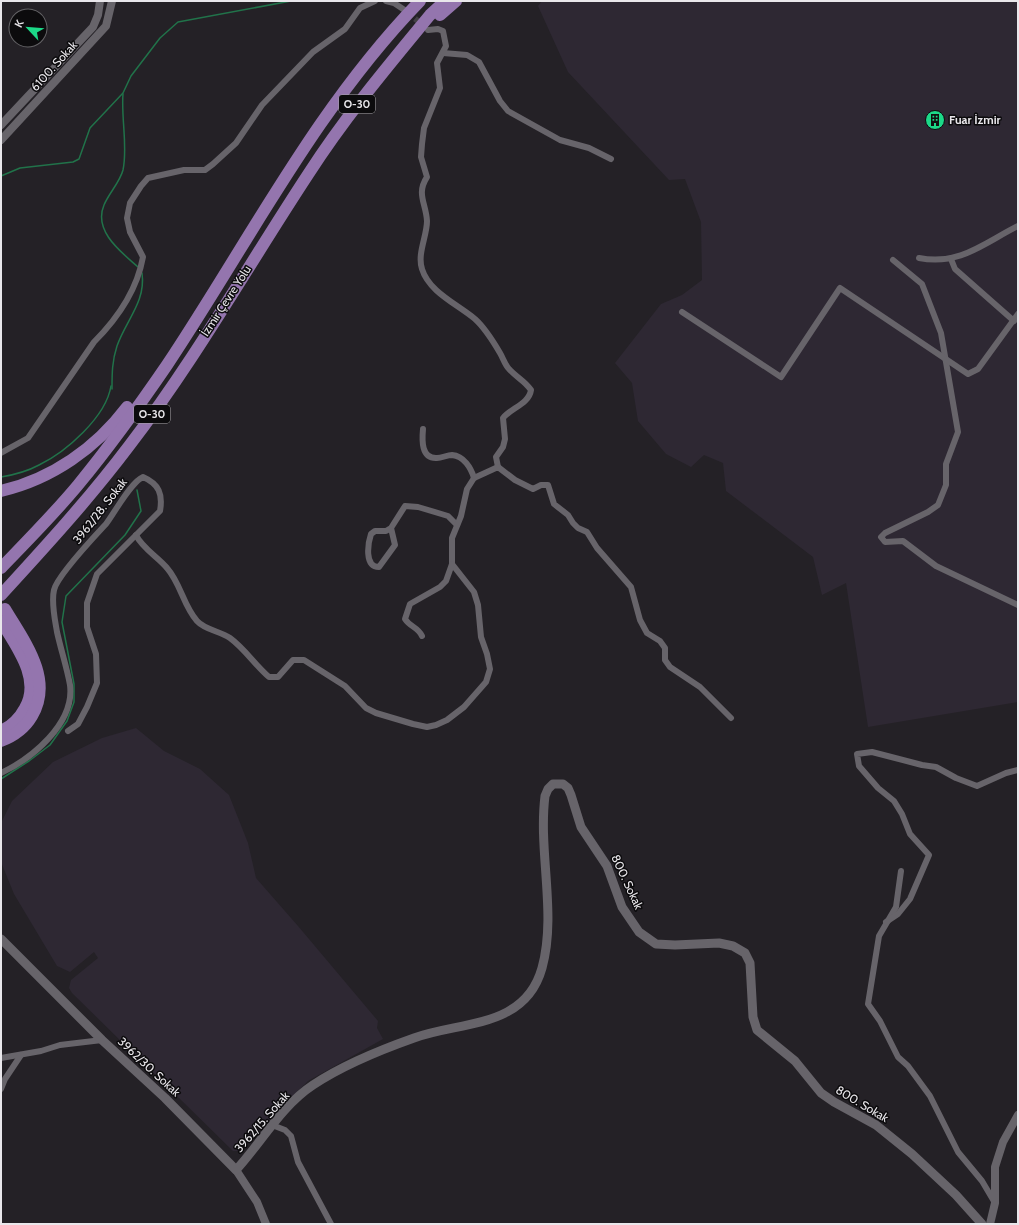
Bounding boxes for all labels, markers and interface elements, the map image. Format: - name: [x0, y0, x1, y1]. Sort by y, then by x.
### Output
- north arrow: [8, 8, 48, 48]
- text: K: [11, 17, 27, 30]
- street label: 6100. Sokak: [27, 37, 81, 94]
- road number: O-30: [339, 95, 375, 113]
- building icon: Fuar İzmir: [924, 109, 946, 131]
- place label: Fuar İzmir: [949, 112, 1001, 127]
- street label: İzmir Çevre Yolu: [197, 262, 254, 339]
- road number: O-30: [134, 405, 170, 423]
- street label: 3962/28. Sokak: [69, 474, 130, 546]
- street label: 800. Sokak: [608, 852, 647, 912]
- street label: 3962/30. Sokak: [115, 1034, 184, 1100]
- street label: 800. Sokak: [833, 1082, 892, 1126]
- street label: 3962/15. Sokak: [231, 1088, 293, 1155]

